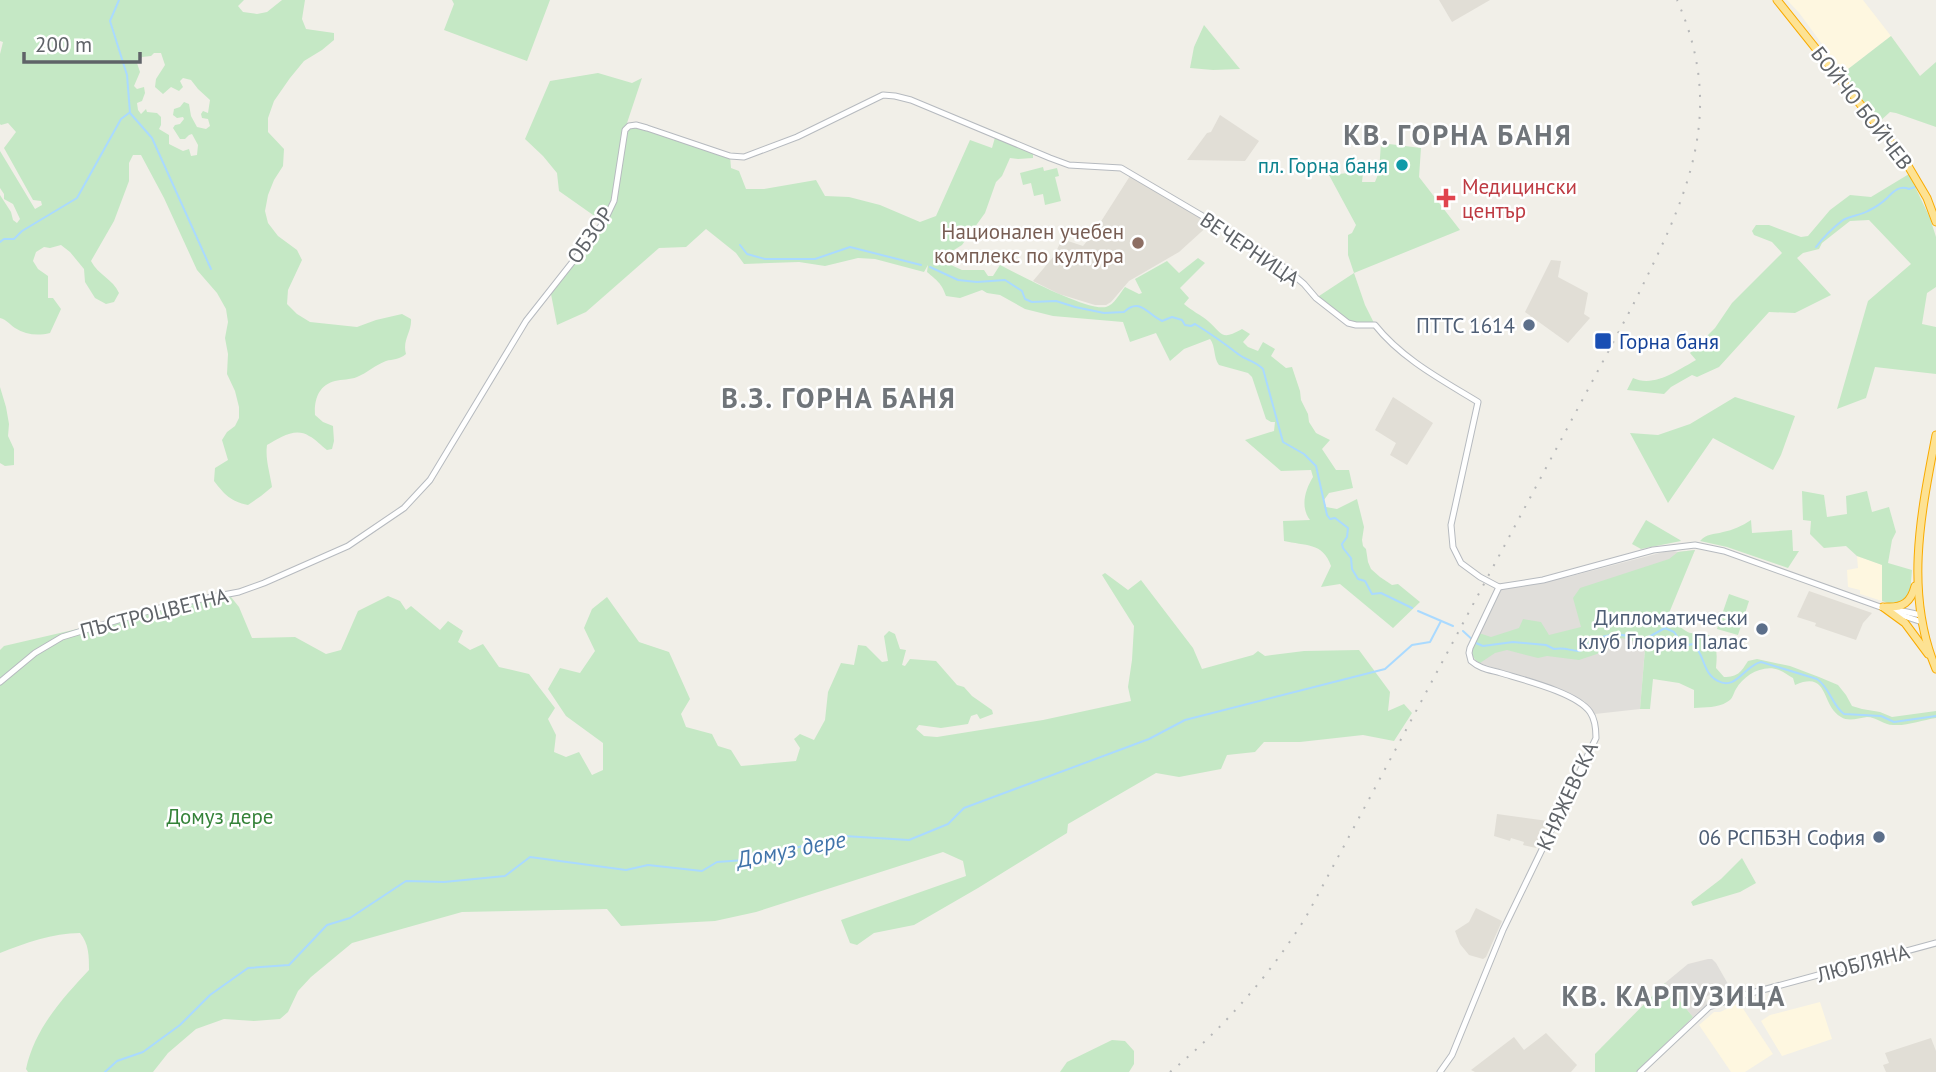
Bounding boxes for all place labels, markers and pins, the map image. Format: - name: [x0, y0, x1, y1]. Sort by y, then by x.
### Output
- place label: пл. Горна баня: [1258, 152, 1388, 179]
- marker: пл. Горна баня: [1394, 157, 1410, 173]
- place label: Медицински център: [1462, 173, 1577, 224]
- marker: Медицински център: [1436, 188, 1456, 208]
- place label: Национален учебен комплекс по култура: [934, 218, 1124, 269]
- marker: Национален учебен комплекс по култура: [1130, 235, 1146, 251]
- place label: ПТТС 1614: [1416, 312, 1515, 339]
- marker: ПТТС 1614: [1521, 317, 1537, 333]
- place label: Горна баня: [1619, 328, 1719, 355]
- marker: Горна баня: [1593, 331, 1613, 351]
- place label: Дипломатически клуб Глория Палас: [1578, 604, 1748, 655]
- marker: Дипломатически клуб Глория Палас: [1754, 621, 1770, 637]
- place label: 06 РСПБЗН София: [1698, 824, 1865, 851]
- marker: 06 РСПБЗН София: [1871, 829, 1887, 845]

